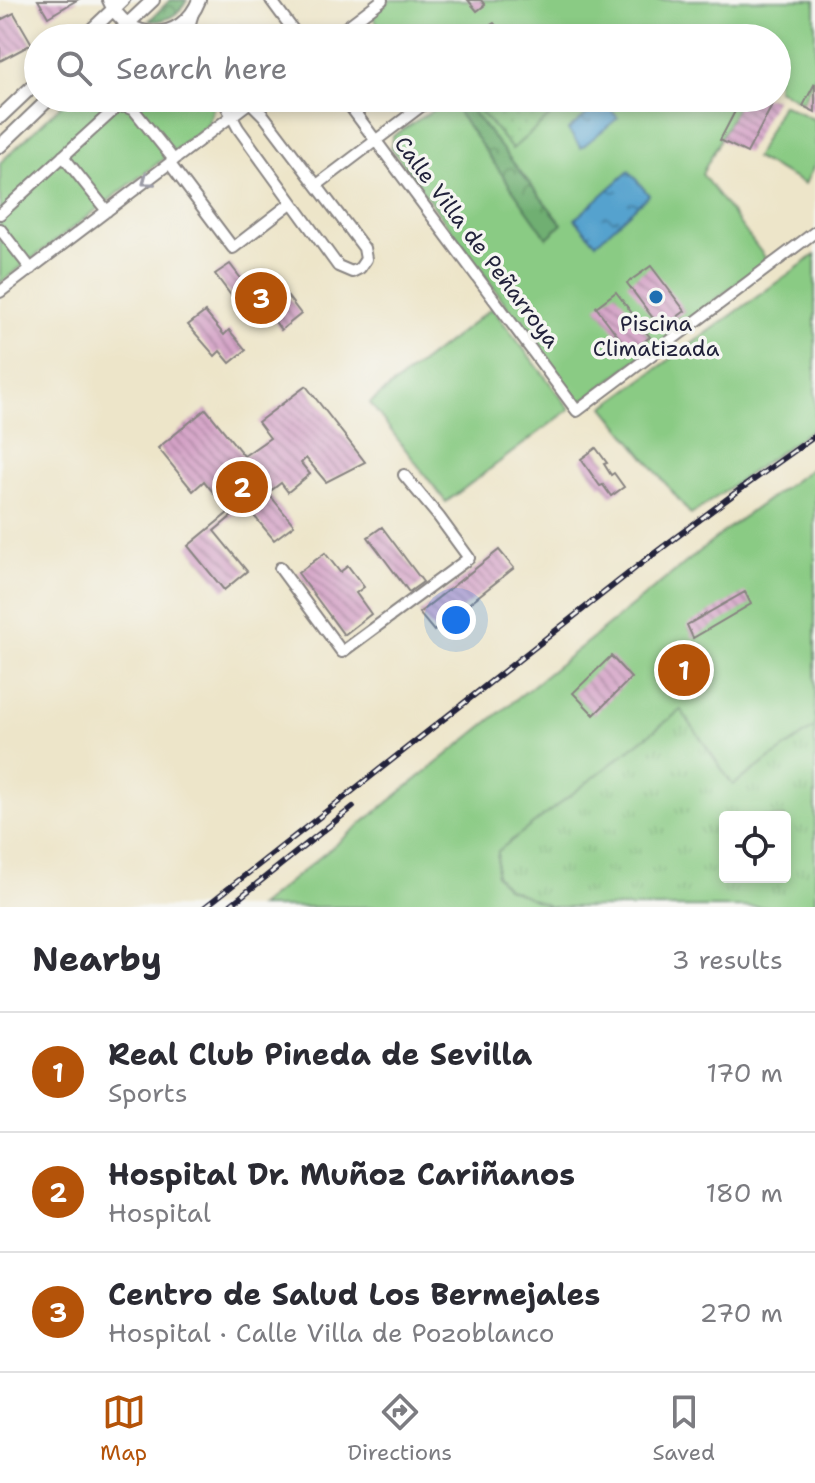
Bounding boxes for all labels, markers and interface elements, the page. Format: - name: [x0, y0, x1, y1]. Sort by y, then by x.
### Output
- search box: [24, 24, 791, 112]
- icon: search: [52, 46, 96, 90]
- text: Search here: [116, 48, 287, 89]
- street label: Calle Villa de Peñarroya: [388, 130, 566, 354]
- one-way arrow: [141, 172, 155, 186]
- pin: 3: [235, 268, 287, 328]
- marker: Piscina Climatizada: [647, 288, 665, 306]
- place label: Piscina Climatizada: [593, 309, 720, 363]
- pin: 2: [216, 457, 268, 517]
- your location: [436, 600, 476, 640]
- pin: 1: [658, 640, 710, 700]
- map controls: [719, 811, 791, 883]
- button: locate: [719, 811, 791, 883]
- text: Nearby: [32, 936, 162, 982]
- text: 3 results: [671, 942, 783, 977]
- text: Real Club Pineda de Sevilla: [108, 1034, 532, 1075]
- text: 1: [52, 1055, 64, 1090]
- text: 170 m: [706, 1055, 783, 1090]
- text: Sports: [108, 1075, 188, 1110]
- text: Hospital Dr. Muñoz Cariñanos: [108, 1154, 575, 1195]
- text: 2: [49, 1175, 67, 1210]
- text: 180 m: [705, 1175, 783, 1210]
- text: Hospital: [108, 1195, 211, 1230]
- text: Centro de Salud Los Bermejales: [108, 1274, 600, 1315]
- text: 3: [49, 1295, 67, 1330]
- text: 270 m: [700, 1295, 783, 1330]
- text: Hospital · Calle Villa de Pozoblanco: [108, 1315, 555, 1350]
- tab: Map: [100, 1390, 147, 1467]
- tab: Directions: [347, 1390, 452, 1467]
- tab: Saved: [652, 1390, 715, 1467]

